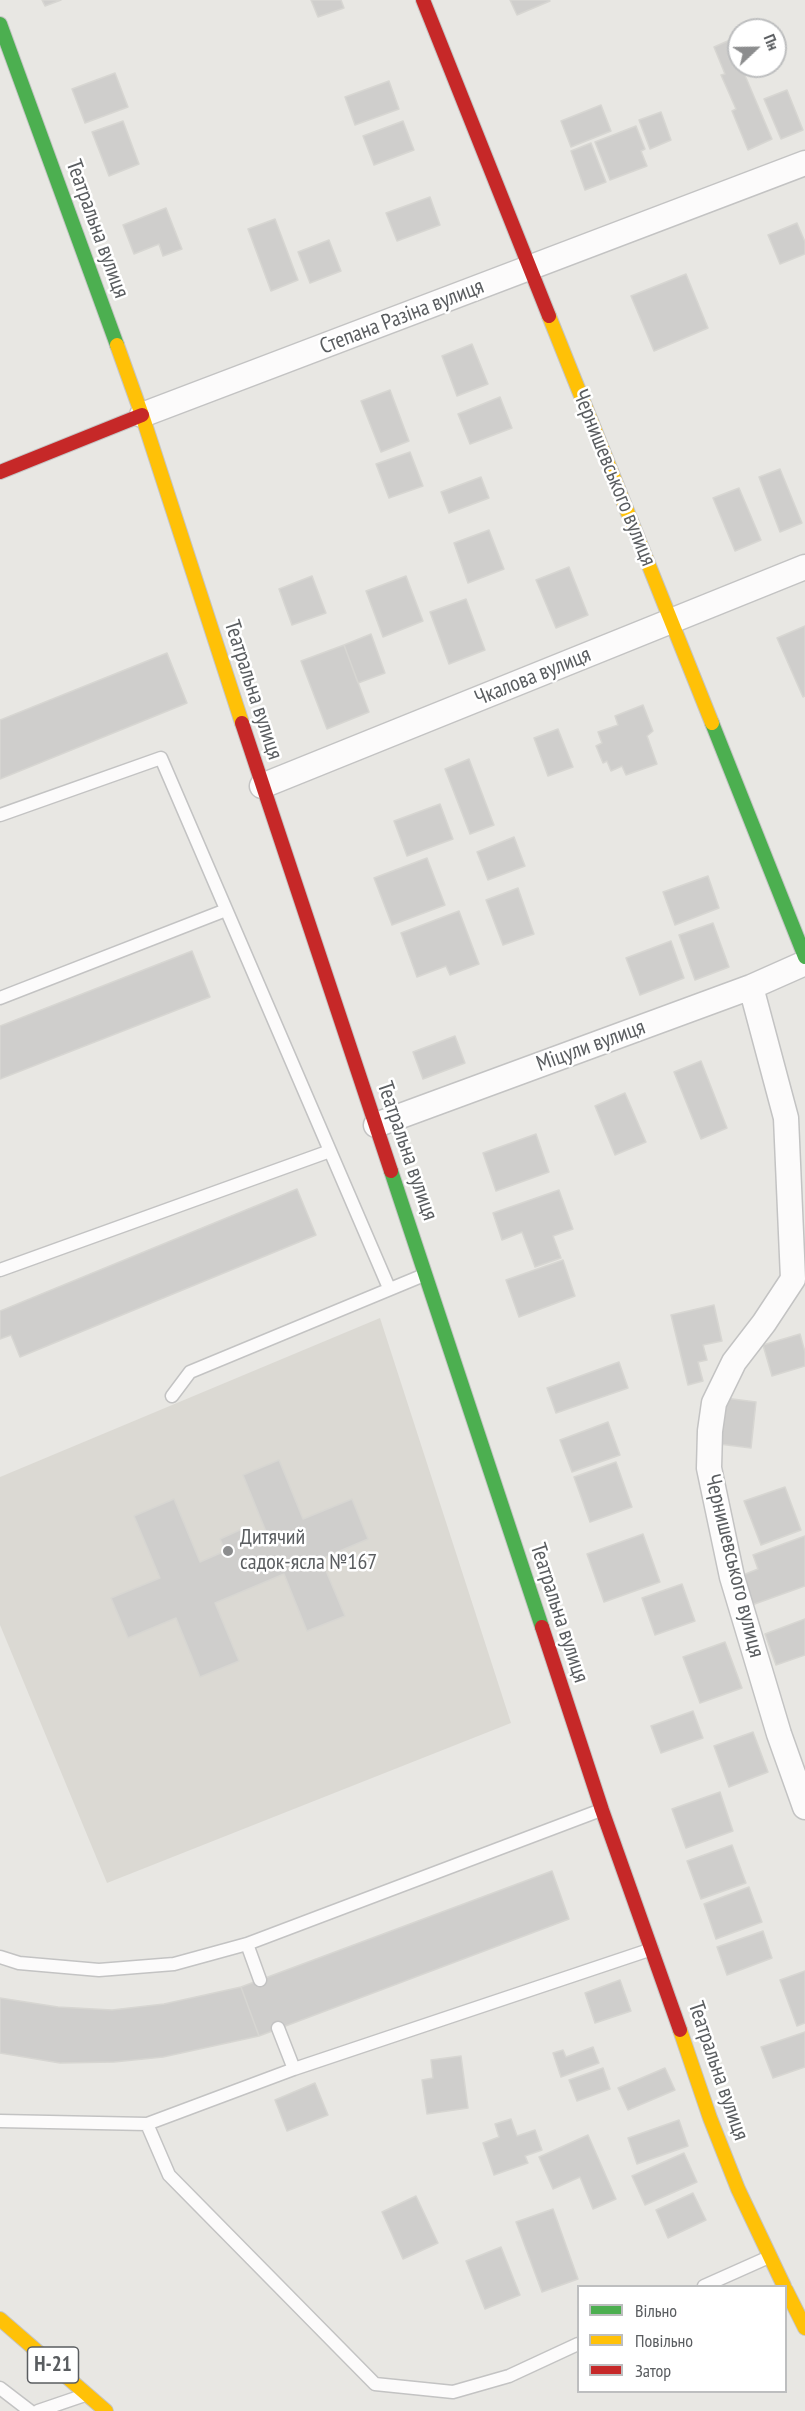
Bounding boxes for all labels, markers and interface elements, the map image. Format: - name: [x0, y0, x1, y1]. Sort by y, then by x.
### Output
- north arrow: [727, 18, 787, 78]
- text: Пн: [760, 31, 784, 53]
- street label: Театральна вулиця: [60, 156, 134, 302]
- street label: Степана Разіна вулиця: [316, 274, 488, 360]
- street label: Чернишевського вулиця: [567, 386, 661, 570]
- street label: Театральна вулиця: [218, 617, 288, 763]
- street label: Чкалова вулиця: [471, 642, 595, 712]
- street label: Міцули вулиця: [533, 1014, 649, 1078]
- street label: Театральна вулиця: [371, 1078, 443, 1224]
- street label: Чернишевського вулиця: [698, 1472, 770, 1660]
- place label: Дитячий садок-ясла №167: [240, 1525, 377, 1576]
- street label: Театральна вулиця: [524, 1540, 594, 1686]
- marker: Дитячий садок-ясла №167: [221, 1544, 235, 1558]
- street label: Театральна вулиця: [682, 1998, 754, 2144]
- legend: [577, 2285, 787, 2393]
- text: Вільно: [635, 2299, 677, 2322]
- text: Повільно: [635, 2329, 693, 2352]
- road number: Н-21: [28, 2347, 78, 2383]
- text: Затор: [635, 2359, 671, 2382]

